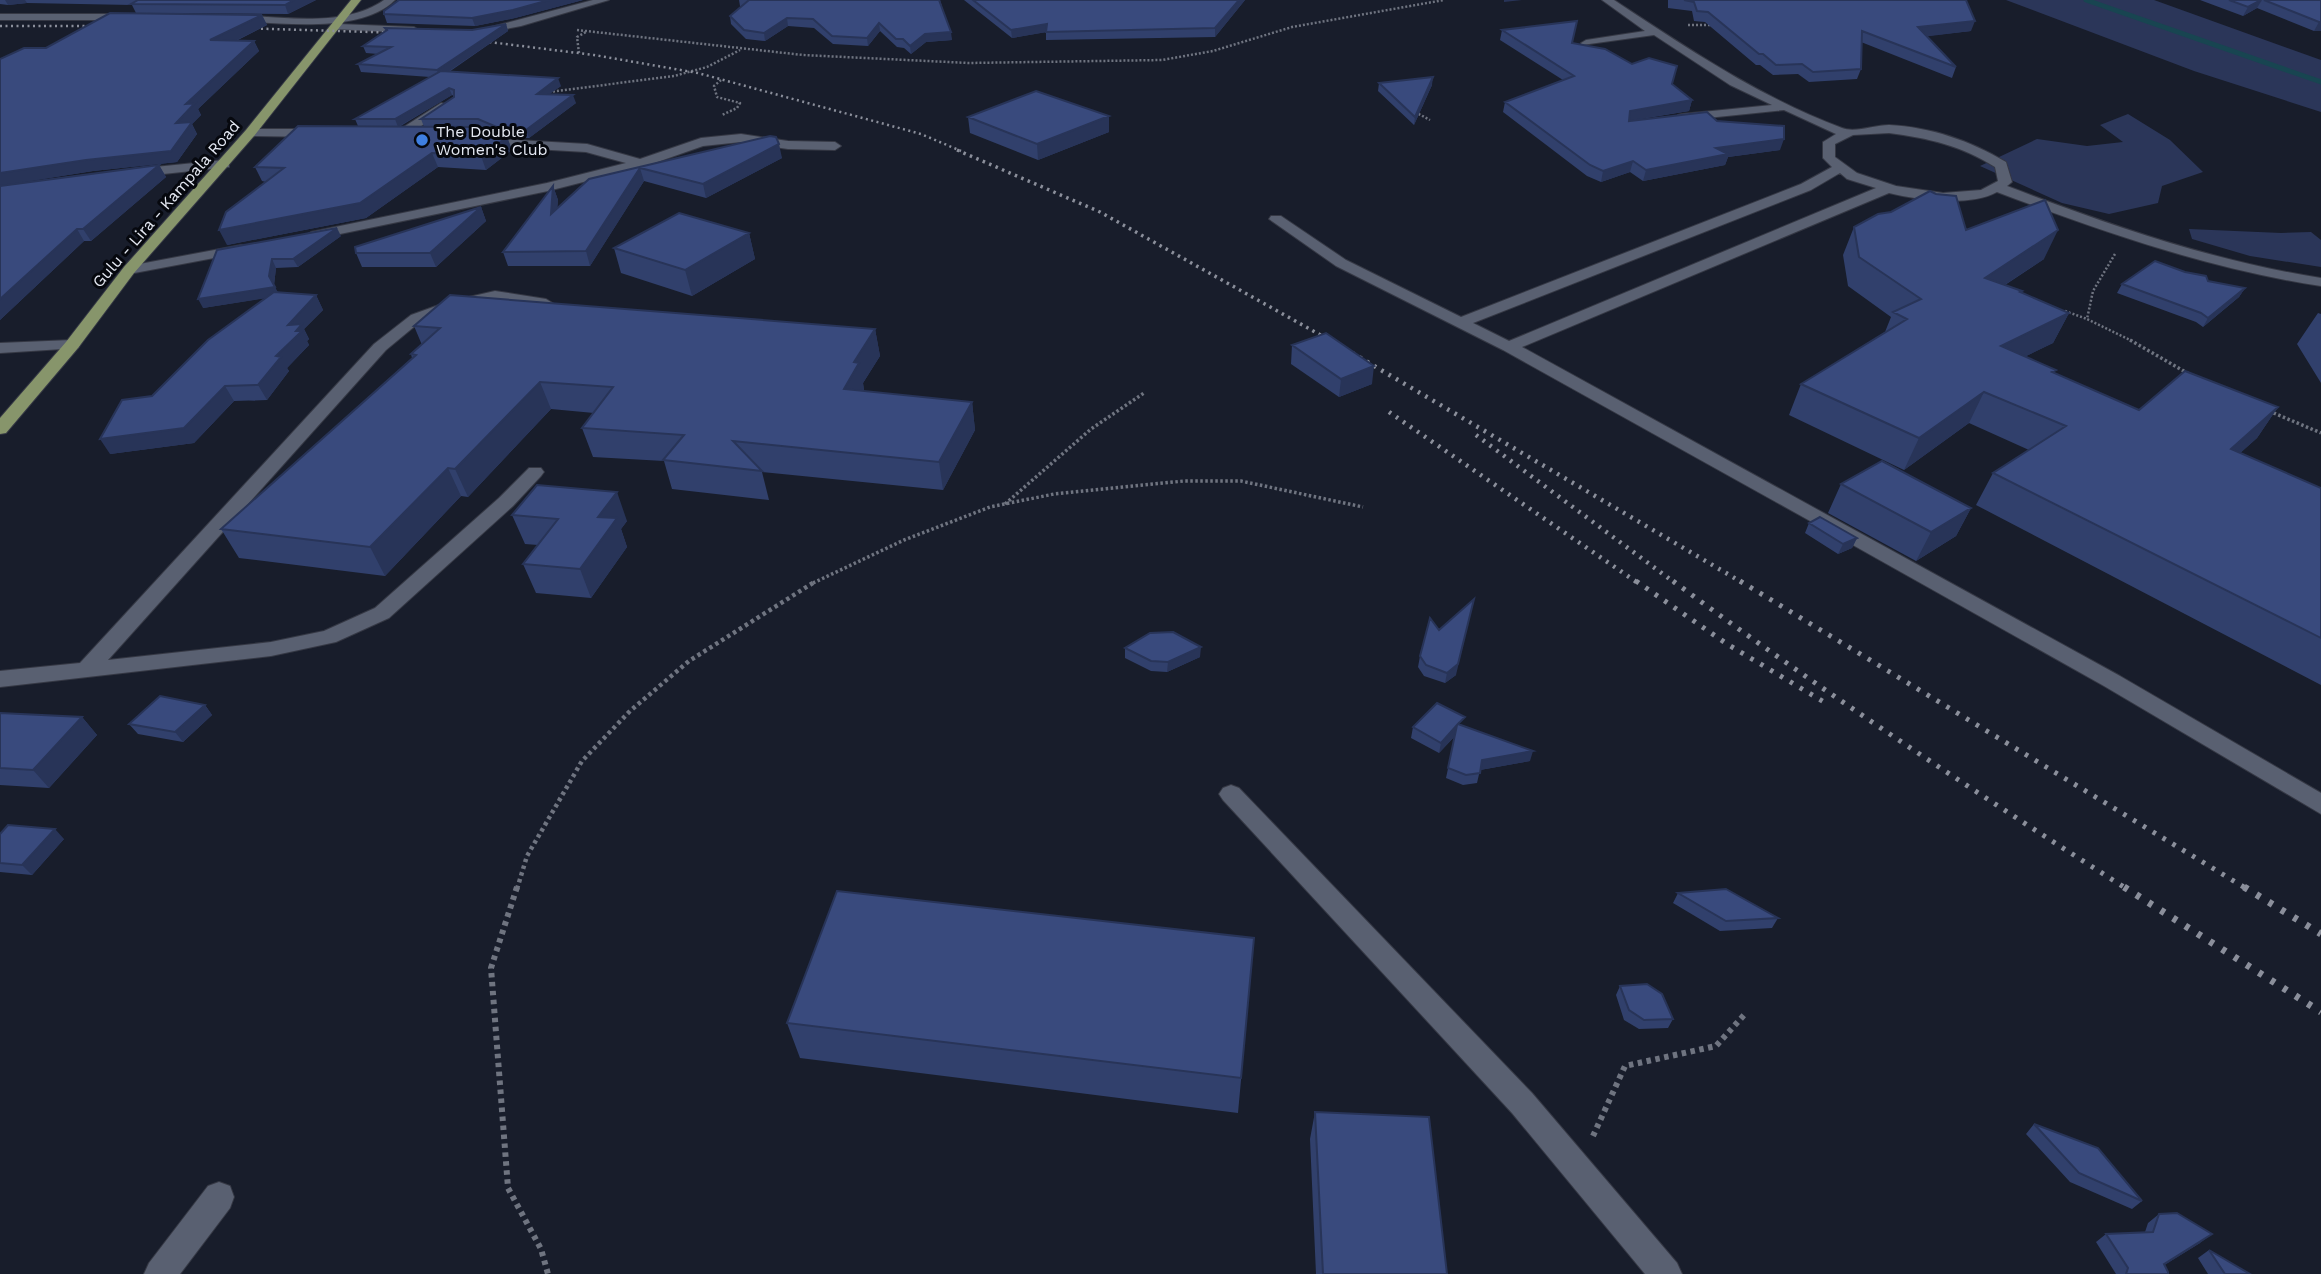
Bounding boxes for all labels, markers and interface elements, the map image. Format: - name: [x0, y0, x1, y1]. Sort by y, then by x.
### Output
- street label: Gulu - Lira - Kampala Road: [88, 117, 244, 291]
- place label: The Double Women's Club: [436, 122, 548, 159]
- marker: The Double Women's Club: [414, 132, 430, 148]

